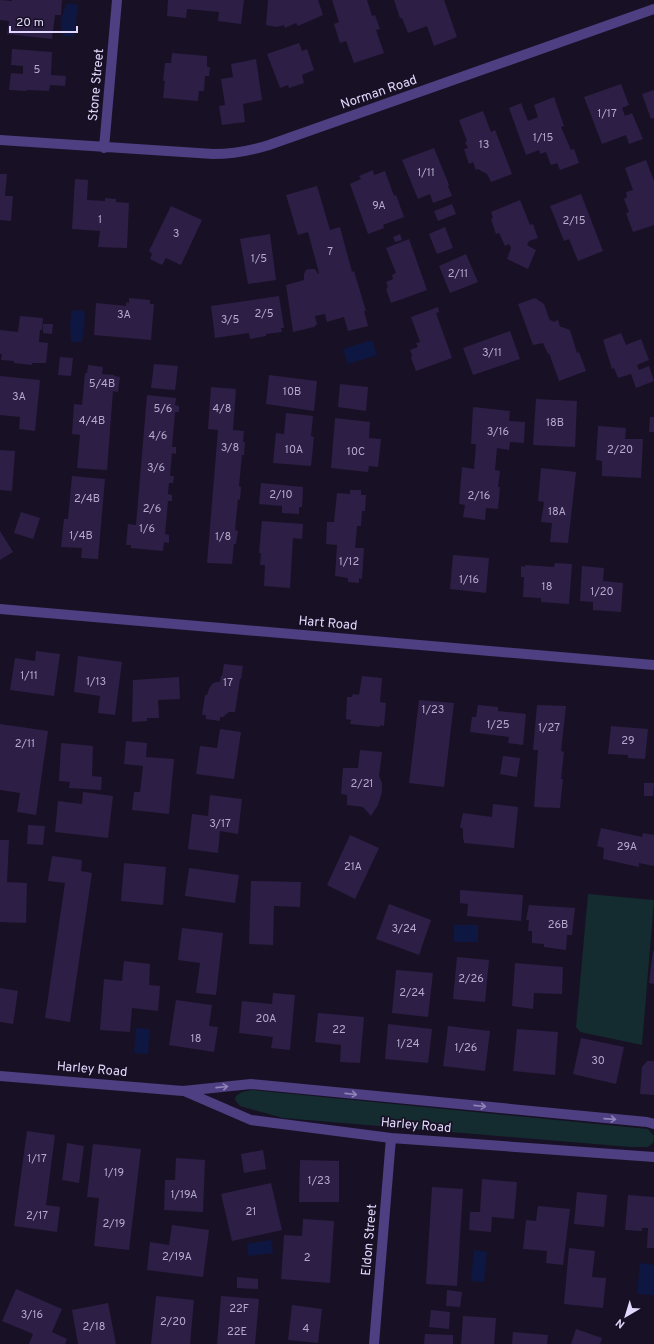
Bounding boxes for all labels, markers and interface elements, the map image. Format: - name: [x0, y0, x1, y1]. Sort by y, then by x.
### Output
- scale bar: [10, 8, 77, 34]
- text: 20 m: [16, 15, 44, 31]
- street label: Stone Street: [86, 48, 108, 122]
- house number: 5: [34, 63, 41, 77]
- street label: Norman Road: [339, 72, 419, 114]
- house number: 1/17: [597, 107, 617, 121]
- house number: 1/15: [533, 131, 553, 145]
- house number: 13: [479, 138, 489, 152]
- house number: 1/11: [417, 166, 435, 180]
- house number: 9A: [372, 199, 386, 213]
- house number: 1: [98, 213, 102, 227]
- house number: 2/15: [562, 214, 586, 228]
- house number: 3: [173, 227, 179, 241]
- house number: 7: [327, 245, 333, 259]
- house number: 1/5: [251, 252, 267, 266]
- house number: 2/11: [448, 267, 468, 281]
- house number: 2/5: [255, 307, 274, 321]
- house number: 3A: [117, 308, 131, 322]
- house number: 3/5: [221, 313, 239, 327]
- house number: 3/11: [482, 346, 502, 360]
- house number: 5/4B: [89, 377, 115, 391]
- house number: 10B: [283, 385, 301, 399]
- house number: 3A: [12, 390, 26, 404]
- house number: 5/6: [154, 402, 172, 416]
- house number: 4/8: [213, 402, 231, 416]
- house number: 4/4B: [79, 414, 105, 428]
- house number: 18B: [546, 416, 564, 430]
- house number: 3/16: [487, 425, 509, 439]
- house number: 4/6: [149, 429, 167, 443]
- house number: 3/8: [221, 441, 239, 455]
- house number: 10A: [285, 443, 303, 457]
- house number: 2/20: [607, 443, 633, 457]
- house number: 10C: [347, 445, 365, 459]
- house number: 3/6: [147, 461, 165, 475]
- house number: 2/10: [269, 488, 293, 502]
- house number: 2/16: [468, 489, 490, 503]
- house number: 2/4B: [74, 492, 100, 506]
- house number: 2/6: [143, 502, 161, 516]
- house number: 18A: [548, 505, 566, 519]
- house number: 1/6: [139, 522, 155, 536]
- house number: 1/4B: [69, 529, 93, 543]
- house number: 1/8: [215, 530, 231, 544]
- house number: 1/12: [339, 555, 359, 569]
- house number: 1/16: [459, 573, 479, 587]
- house number: 18: [542, 580, 552, 594]
- house number: 1/20: [590, 585, 614, 599]
- street label: Hart Road: [298, 613, 358, 635]
- house number: 1/11: [20, 669, 38, 683]
- house number: 1/13: [86, 675, 106, 689]
- house number: 17: [223, 676, 233, 690]
- house number: 1/23: [422, 703, 444, 717]
- house number: 1/25: [486, 718, 510, 732]
- house number: 1/27: [538, 721, 560, 735]
- house number: 29: [621, 734, 635, 748]
- house number: 2/11: [15, 737, 35, 751]
- house number: 2/21: [351, 777, 373, 791]
- house number: 3/17: [209, 817, 231, 831]
- house number: 29A: [617, 840, 637, 854]
- house number: 21A: [344, 860, 362, 874]
- house number: 26B: [548, 918, 568, 932]
- house number: 3/24: [391, 922, 417, 936]
- house number: 2/26: [458, 972, 484, 986]
- house number: 2/24: [399, 986, 425, 1000]
- house number: 20A: [256, 1012, 276, 1026]
- house number: 22: [332, 1023, 346, 1037]
- house number: 18: [191, 1032, 201, 1046]
- house number: 1/24: [397, 1037, 420, 1051]
- house number: 1/26: [455, 1041, 477, 1055]
- house number: 30: [591, 1054, 605, 1068]
- street label: Harley Road: [56, 1059, 128, 1081]
- one-way arrow: [215, 1083, 228, 1091]
- one-way arrow: [344, 1090, 357, 1098]
- one-way arrow: [473, 1102, 486, 1110]
- street label: Harley Road: [380, 1115, 452, 1137]
- one-way arrow: [603, 1115, 616, 1122]
- house number: 1/17: [27, 1152, 47, 1166]
- house number: 1/19: [104, 1166, 124, 1180]
- house number: 1/23: [308, 1174, 330, 1188]
- house number: 1/19A: [170, 1188, 198, 1202]
- street label: Eldon Street: [359, 1203, 381, 1276]
- house number: 21: [246, 1205, 256, 1219]
- house number: 2/17: [26, 1209, 48, 1223]
- house number: 2/19: [103, 1217, 125, 1231]
- house number: 2/19A: [162, 1250, 192, 1264]
- house number: 2: [304, 1251, 310, 1265]
- north arrow: [606, 1296, 646, 1336]
- house number: 22F: [229, 1302, 249, 1316]
- house number: 3/16: [21, 1308, 43, 1322]
- house number: 2/20: [160, 1315, 186, 1329]
- text: N: [613, 1315, 628, 1331]
- house number: 2/18: [83, 1320, 105, 1334]
- house number: 4: [303, 1322, 310, 1336]
- house number: 22E: [227, 1325, 247, 1339]

